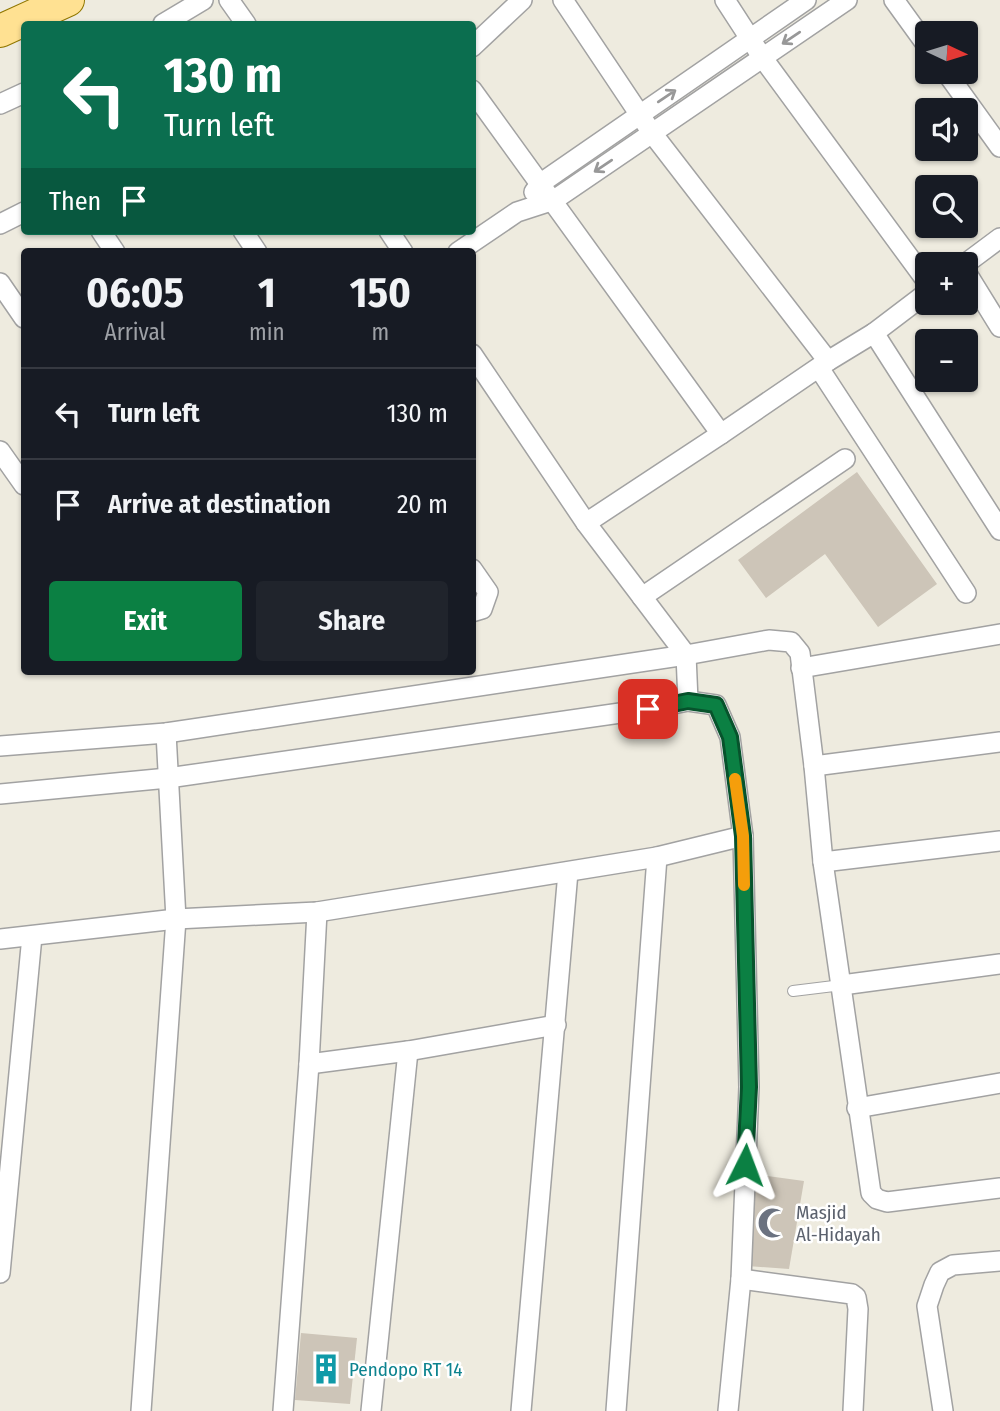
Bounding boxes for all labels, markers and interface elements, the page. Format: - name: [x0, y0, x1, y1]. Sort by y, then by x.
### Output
- north arrow: [915, 21, 978, 84]
- map controls: [915, 21, 978, 392]
- one-way arrow: [781, 31, 801, 45]
- text: 130 m: [164, 46, 282, 105]
- icon: left: [49, 49, 140, 140]
- one-way arrow: [657, 88, 677, 102]
- button: sound: [915, 98, 978, 161]
- text: Turn left: [164, 106, 274, 144]
- one-way arrow: [594, 159, 613, 173]
- button: search: [915, 175, 978, 238]
- icon: arrive: [115, 182, 153, 220]
- text: Then: [49, 186, 101, 217]
- button: +: [915, 252, 978, 315]
- text: 06:05: [86, 268, 184, 318]
- text: 1: [258, 268, 276, 318]
- text: 150: [350, 268, 411, 318]
- text: Arrival: [105, 318, 166, 346]
- text: min: [249, 318, 285, 346]
- text: m: [371, 318, 389, 346]
- button: −: [915, 329, 978, 392]
- icon: left: [49, 395, 87, 433]
- text: Turn left: [108, 398, 200, 429]
- text: 130 m: [386, 398, 448, 429]
- icon: arrive: [49, 486, 87, 524]
- text: Arrive at destination: [108, 489, 331, 520]
- text: 20 m: [397, 489, 448, 520]
- button: Exit: [49, 581, 242, 661]
- button: Share: [256, 581, 448, 661]
- pin: [618, 679, 678, 739]
- icon: arrive: [629, 690, 667, 728]
- position arrow: [708, 1128, 782, 1202]
- place label: Masjid Al-Hidayah: [796, 1201, 881, 1246]
- mosque icon: Masjid Al-Hidayah: [756, 1206, 790, 1240]
- building icon: Pendopo RT 14: [309, 1352, 343, 1386]
- place label: Pendopo RT 14: [349, 1358, 462, 1381]

